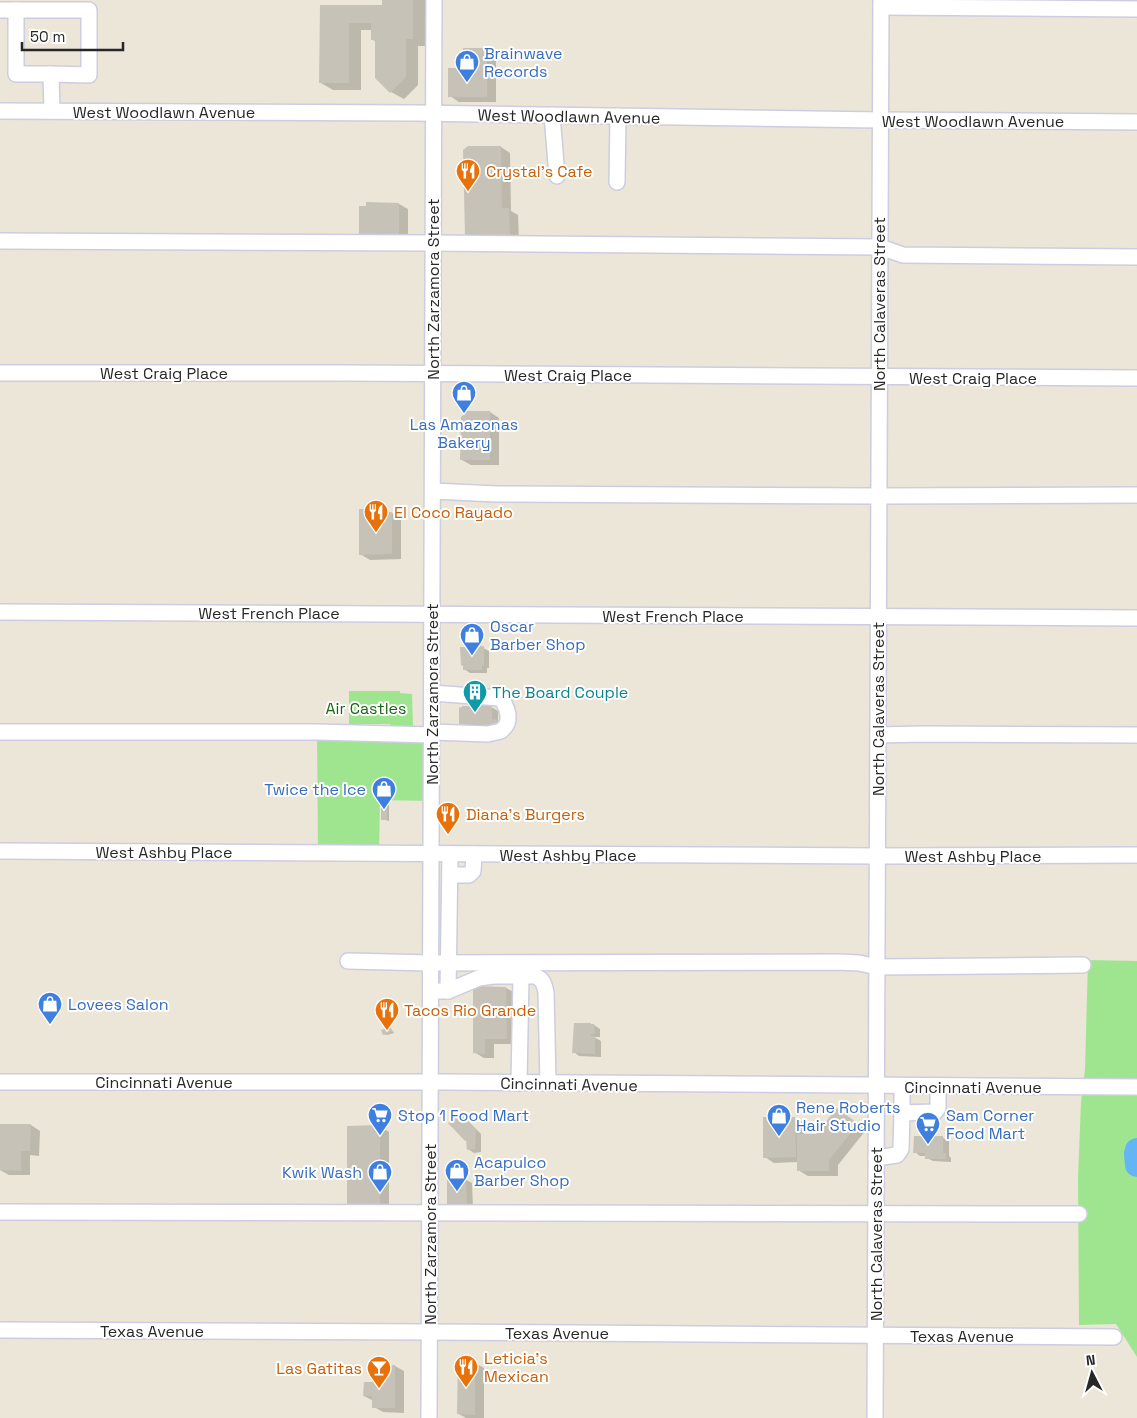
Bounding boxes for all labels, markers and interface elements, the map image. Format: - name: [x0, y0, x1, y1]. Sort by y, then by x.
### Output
- scale bar: [22, 20, 124, 52]
- text: 50 m: [30, 27, 65, 46]
- place label: Brainwave Records: [484, 43, 562, 82]
- shop icon: Brainwave Records: [454, 49, 480, 83]
- street label: West Woodlawn Avenue: [73, 102, 255, 123]
- street label: West Woodlawn Avenue: [477, 104, 661, 129]
- street label: West Woodlawn Avenue: [882, 111, 1064, 132]
- restaurant icon: Crystal's Cafe: [455, 158, 481, 192]
- place label: Crystal's Cafe: [486, 161, 592, 182]
- street label: North Zarzamora Street: [423, 198, 444, 380]
- street label: North Calaveras Street: [869, 217, 890, 391]
- street label: West Craig Place: [100, 363, 228, 384]
- street label: West Craig Place: [504, 365, 632, 386]
- street label: West Craig Place: [909, 368, 1037, 389]
- shop icon: Las Amazonas Bakery: [451, 380, 477, 414]
- place label: Las Amazonas Bakery: [410, 414, 518, 453]
- restaurant icon: El Coco Rayado: [363, 499, 389, 533]
- place label: El Coco Rayado: [394, 502, 513, 523]
- street label: West French Place: [198, 603, 340, 624]
- street label: North Zarzamora Street: [422, 603, 443, 785]
- street label: West French Place: [602, 606, 744, 627]
- place label: Oscar Barber Shop: [490, 616, 586, 655]
- shop icon: Oscar Barber Shop: [459, 622, 485, 656]
- street label: North Calaveras Street: [868, 622, 889, 796]
- building icon: The Board Couple: [462, 679, 488, 713]
- place label: The Board Couple: [492, 682, 628, 703]
- park label: Air Castles: [326, 698, 407, 719]
- shop icon: Twice the Ice: [371, 776, 397, 810]
- place label: Twice the Ice: [264, 779, 366, 800]
- restaurant icon: Diana's Burgers: [435, 801, 461, 835]
- place label: Diana's Burgers: [466, 804, 585, 825]
- street label: West Ashby Place: [96, 842, 232, 863]
- street label: West Ashby Place: [500, 845, 636, 866]
- street label: West Ashby Place: [905, 846, 1041, 867]
- shop icon: Lovees Salon: [37, 991, 63, 1025]
- place label: Lovees Salon: [68, 994, 169, 1015]
- restaurant icon: Tacos Rio Grande: [374, 997, 400, 1031]
- place label: Tacos Rio Grande: [404, 1000, 536, 1021]
- street label: Cincinnati Avenue: [95, 1072, 233, 1093]
- street label: Cincinnati Avenue: [500, 1073, 638, 1096]
- street label: Cincinnati Avenue: [904, 1077, 1042, 1098]
- place label: Rene Roberts Hair Studio: [796, 1097, 901, 1136]
- supermarket icon: Stop 1 Food Mart: [367, 1102, 393, 1136]
- shop icon: Rene Roberts Hair Studio: [766, 1103, 792, 1137]
- place label: Stop 1 Food Mart: [398, 1105, 529, 1126]
- place label: Sam Corner Food Mart: [946, 1105, 1034, 1144]
- supermarket icon: Sam Corner Food Mart: [915, 1111, 941, 1145]
- street label: North Zarzamora Street: [420, 1143, 441, 1325]
- street label: North Calaveras Street: [866, 1147, 887, 1321]
- place label: Acapulco Barber Shop: [474, 1152, 570, 1191]
- shop icon: Acapulco Barber Shop: [444, 1158, 470, 1192]
- shop icon: Kwik Wash: [367, 1159, 393, 1193]
- place label: Kwik Wash: [282, 1162, 362, 1183]
- street label: Texas Avenue: [100, 1321, 204, 1342]
- street label: Texas Avenue: [505, 1323, 609, 1344]
- street label: Texas Avenue: [910, 1326, 1014, 1347]
- place label: Leticia's Mexican: [484, 1348, 549, 1387]
- north arrow: [1067, 1348, 1117, 1398]
- text: N: [1085, 1351, 1096, 1370]
- restaurant icon: Leticia's Mexican: [453, 1354, 479, 1388]
- bar icon: Las Gatitas: [366, 1355, 392, 1389]
- place label: Las Gatitas: [276, 1358, 362, 1379]

